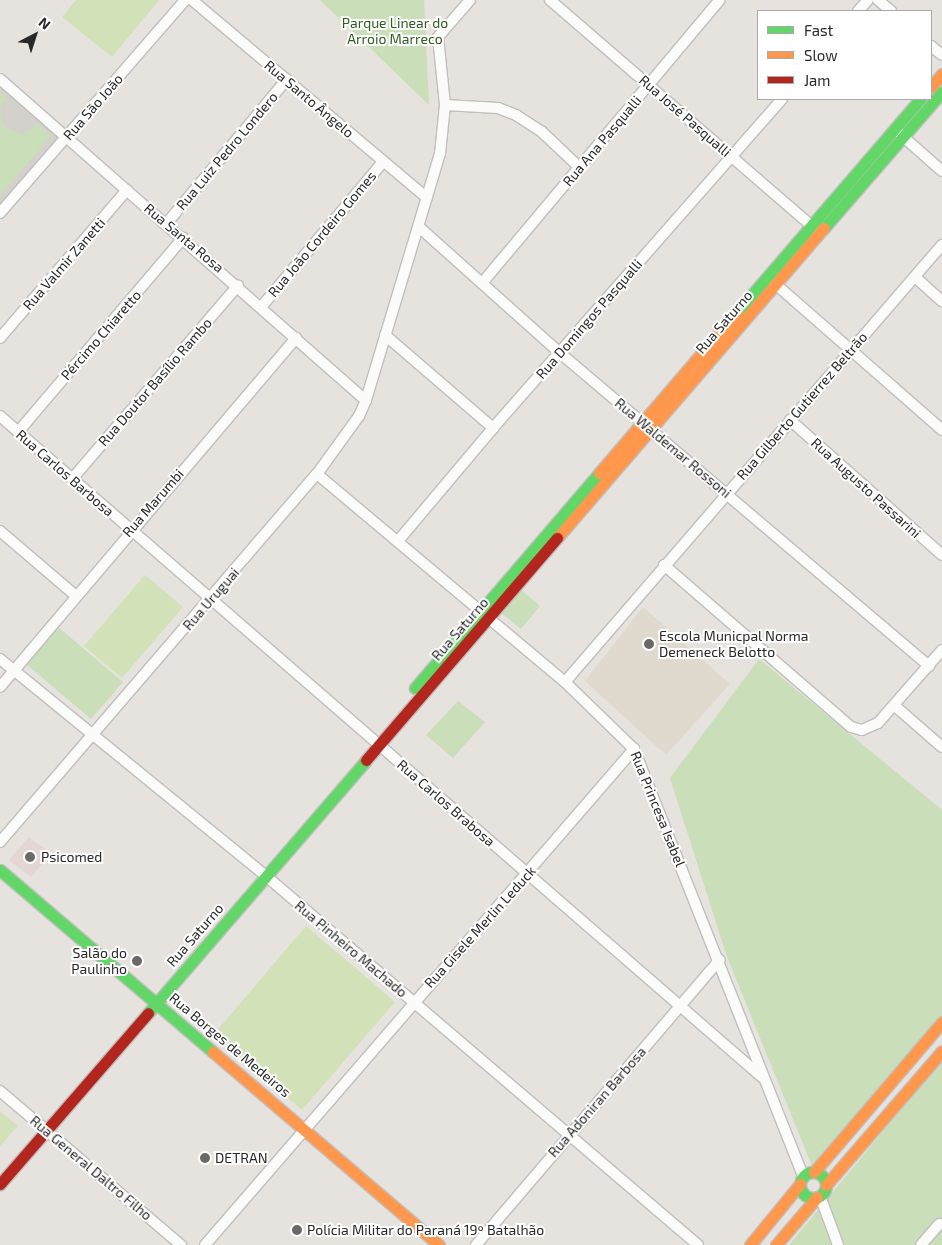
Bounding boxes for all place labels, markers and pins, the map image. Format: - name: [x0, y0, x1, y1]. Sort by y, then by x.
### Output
- place label: Escola Municpal Norma Demeneck Belotto: [659, 628, 809, 660]
- marker: Escola Municpal Norma Demeneck Belotto: [643, 638, 655, 650]
- place label: Psicomed: [41, 849, 102, 865]
- marker: Psicomed: [23, 850, 37, 864]
- place label: Salão do Paulinho: [71, 945, 127, 978]
- marker: Salão do Paulinho: [131, 955, 143, 967]
- place label: DETRAN: [215, 1150, 267, 1166]
- marker: DETRAN: [199, 1152, 211, 1164]
- place label: Polícia Militar do Paraná 19º Batalhão: [307, 1222, 544, 1238]
- marker: Polícia Militar do Paraná 19º Batalhão: [291, 1224, 303, 1236]

